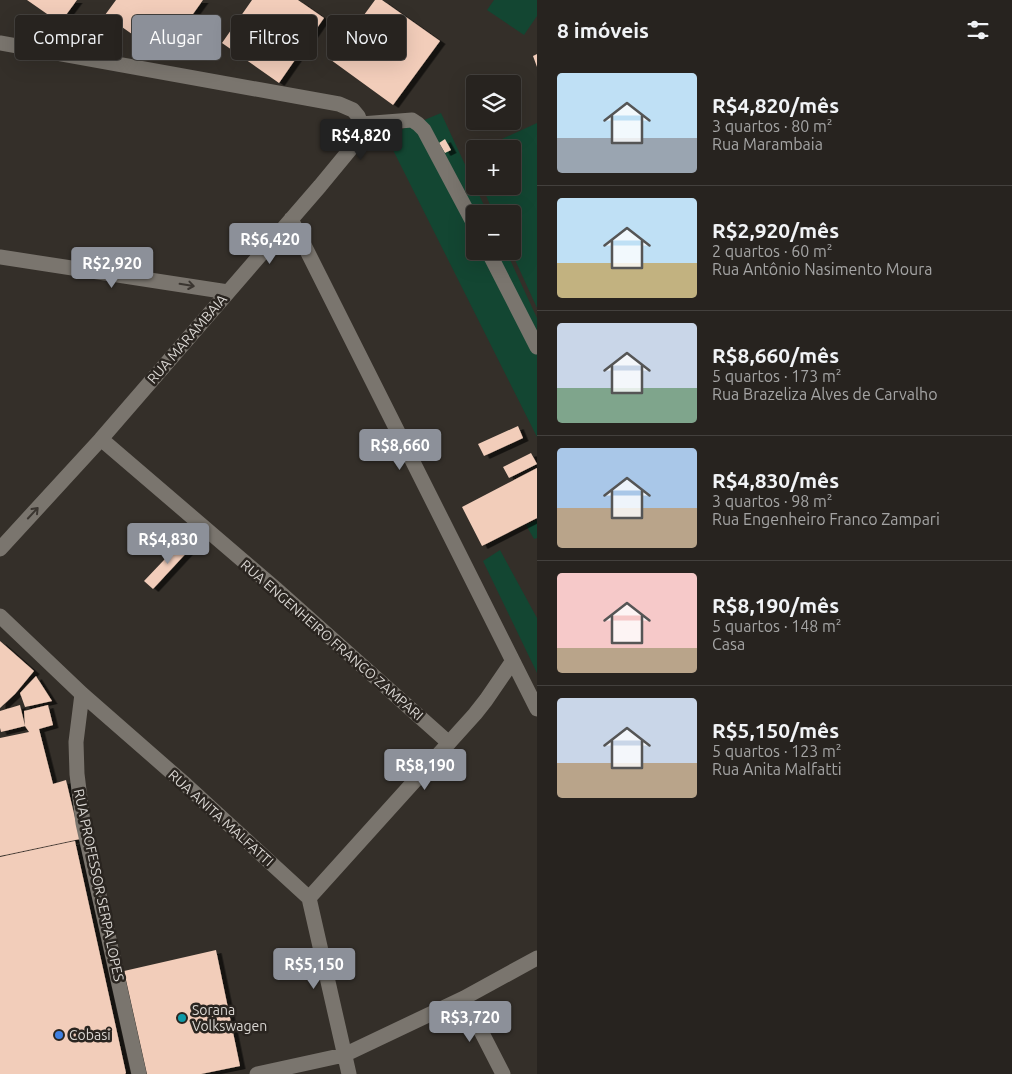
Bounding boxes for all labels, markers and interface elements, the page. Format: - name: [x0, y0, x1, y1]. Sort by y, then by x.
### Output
- chip: Comprar: [15, 15, 122, 60]
- chip: Alugar: [132, 15, 221, 60]
- chip: Filtros: [231, 15, 317, 60]
- chip: Novo: [327, 15, 406, 60]
- icon: filters: [964, 16, 992, 44]
- text: 8 imóveis: [557, 18, 649, 42]
- map controls: [466, 75, 521, 260]
- button: layers: [466, 75, 521, 130]
- icon: home: [597, 93, 657, 153]
- text: R$4,820/mês: [712, 93, 839, 117]
- text: 3 quartos · 80 m²: [712, 117, 833, 135]
- pin: R$4,820: [315, 119, 407, 161]
- text: R$4,820: [331, 126, 391, 144]
- text: Rua Marambaia: [712, 135, 823, 153]
- button: +: [466, 140, 521, 195]
- button: −: [466, 205, 521, 260]
- icon: home: [597, 218, 657, 278]
- text: R$2,920/mês: [712, 218, 839, 242]
- pin: R$6,420: [224, 222, 316, 265]
- text: R$6,420: [240, 230, 300, 248]
- text: 2 quartos · 60 m²: [712, 242, 833, 260]
- pin: R$2,920: [66, 246, 158, 289]
- text: R$2,920: [82, 254, 142, 272]
- text: Rua Antônio Nasimento Moura: [712, 260, 932, 278]
- one-way arrow: [178, 281, 194, 291]
- street label: RUA MARAMBAIA: [144, 291, 230, 387]
- icon: home: [597, 343, 657, 403]
- text: R$8,660/mês: [712, 343, 839, 367]
- text: 5 quartos · 173 m²: [712, 367, 842, 385]
- text: Rua Brazeliza Alves de Carvalho: [712, 385, 938, 403]
- pin: R$8,660: [354, 428, 446, 471]
- text: R$8,660: [370, 436, 430, 454]
- icon: home: [597, 468, 657, 528]
- text: R$4,830/mês: [712, 468, 839, 492]
- text: 3 quartos · 98 m²: [712, 492, 833, 510]
- one-way arrow: [27, 506, 39, 519]
- text: Rua Engenheiro Franco Zampari: [712, 510, 940, 528]
- pin: R$4,830: [122, 522, 214, 565]
- text: R$4,830: [138, 530, 198, 548]
- street label: RUA ENGENHEIRO FRANCO ZAMPARI: [238, 556, 426, 724]
- icon: home: [597, 593, 657, 653]
- text: R$8,190/mês: [712, 593, 839, 617]
- text: 5 quartos · 148 m²: [712, 617, 842, 635]
- text: Casa: [712, 635, 745, 653]
- icon: home: [597, 718, 657, 778]
- text: R$5,150/mês: [712, 718, 839, 742]
- text: 5 quartos · 123 m²: [712, 742, 842, 760]
- pin: R$8,190: [379, 748, 471, 791]
- text: R$8,190: [395, 756, 455, 774]
- text: Rua Anita Malfatti: [712, 760, 842, 778]
- street label: RUA ANITA MALFATTI: [165, 767, 277, 869]
- street label: RUA PROFESSOR SERPA LOPES: [71, 787, 127, 983]
- pin: R$5,150: [268, 948, 360, 990]
- text: R$5,150: [284, 955, 344, 973]
- pin: R$3,720: [424, 1000, 516, 1043]
- place label: Sorana Volkswagen: [192, 1002, 267, 1034]
- text: R$3,720: [440, 1008, 500, 1026]
- marker: Sorana Volkswagen: [176, 1012, 188, 1024]
- place label: Cobasi: [69, 1027, 111, 1043]
- marker: Cobasi: [53, 1029, 65, 1041]

